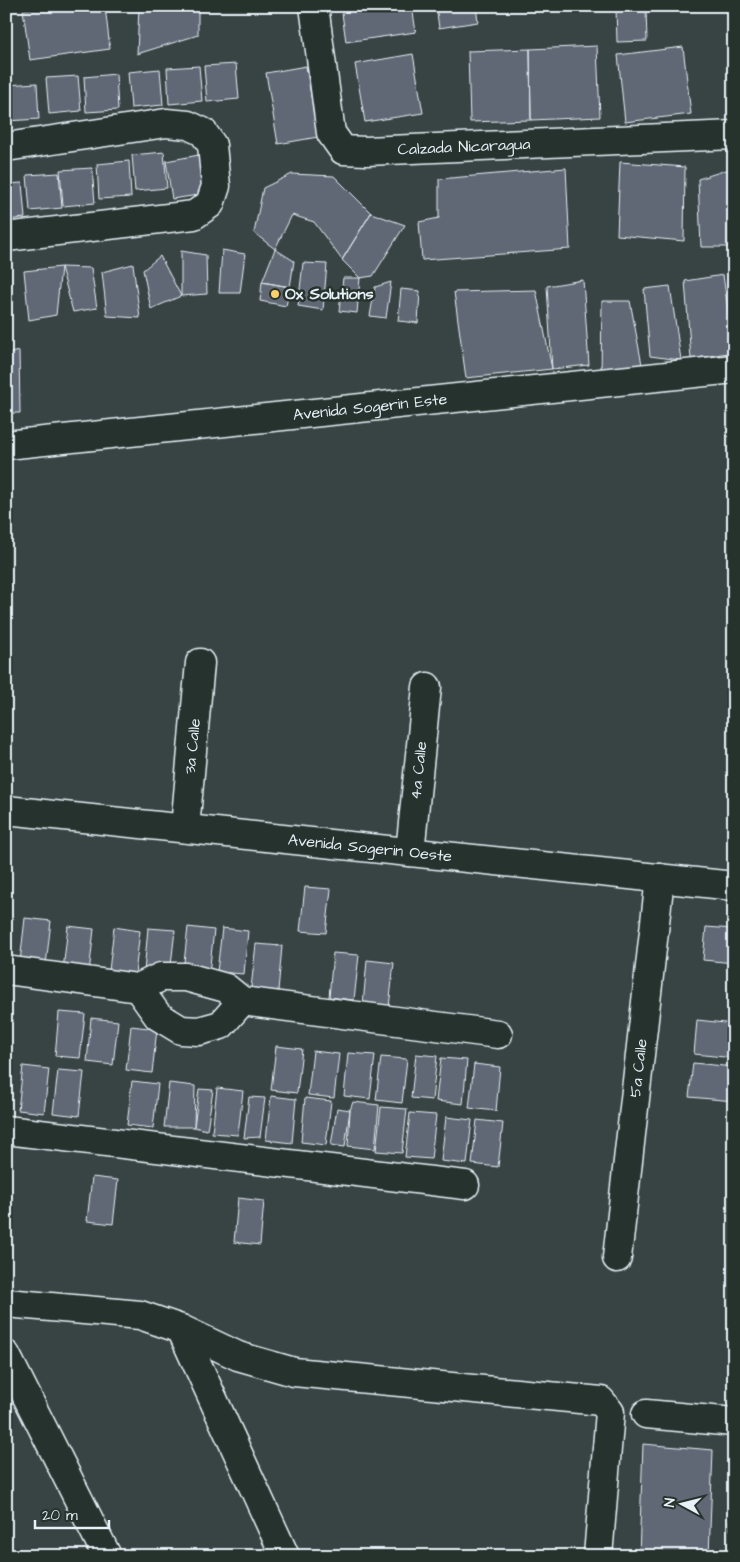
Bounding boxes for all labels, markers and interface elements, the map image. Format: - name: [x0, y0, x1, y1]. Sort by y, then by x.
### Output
- street label: Calzada Nicaragua: [397, 133, 531, 161]
- place label: Ox Solutions: [285, 283, 374, 305]
- marker: Ox Solutions: [269, 288, 281, 300]
- street label: Avenida Sogerin Este: [292, 388, 449, 426]
- street label: 3a Calle: [179, 717, 206, 775]
- street label: 4a Calle: [404, 740, 432, 801]
- street label: Avenida Sogerin Oeste: [287, 829, 453, 868]
- street label: 5a Calle: [624, 1037, 653, 1099]
- north arrow: [658, 1480, 708, 1530]
- scale bar: [35, 1497, 109, 1529]
- text: N: [660, 1497, 681, 1508]
- text: 20 m: [42, 1505, 78, 1526]

